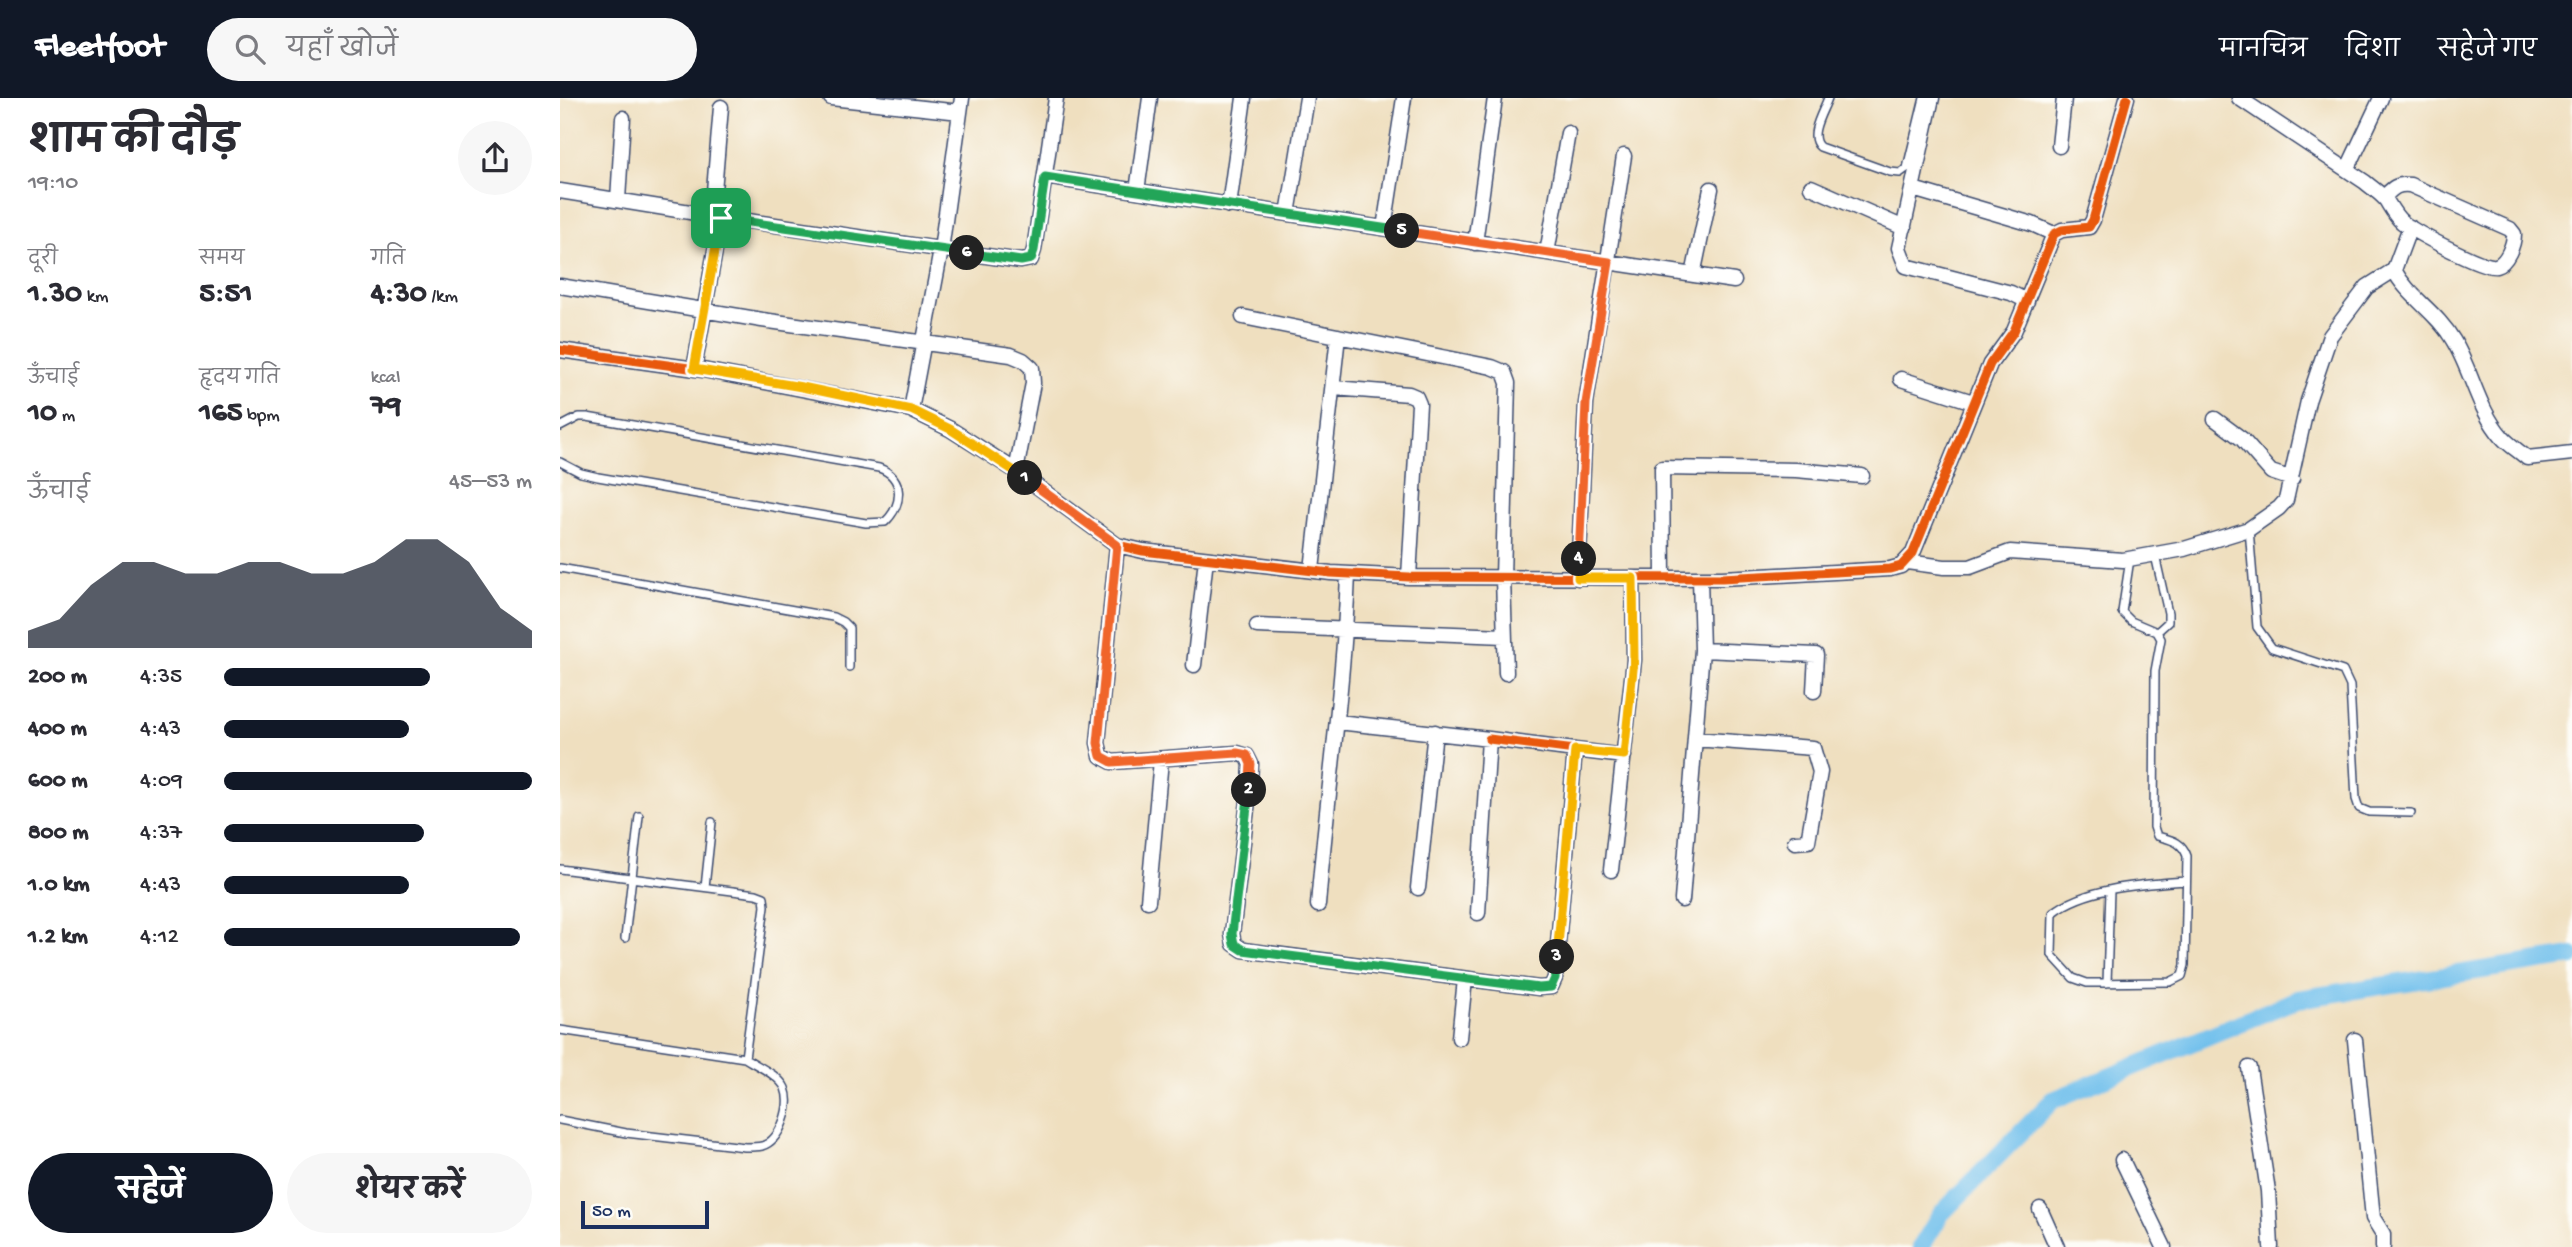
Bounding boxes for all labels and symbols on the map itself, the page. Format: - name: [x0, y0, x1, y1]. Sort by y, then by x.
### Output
- pin: [691, 188, 751, 248]
- pin: 5: [1384, 214, 1420, 248]
- pin: 6: [950, 236, 984, 270]
- pin: 1: [1008, 460, 1042, 496]
- pin: 4: [1562, 542, 1596, 576]
- pin: 2: [1232, 772, 1266, 808]
- pin: 3: [1539, 940, 1574, 974]
- scale bar: [581, 1198, 709, 1230]

